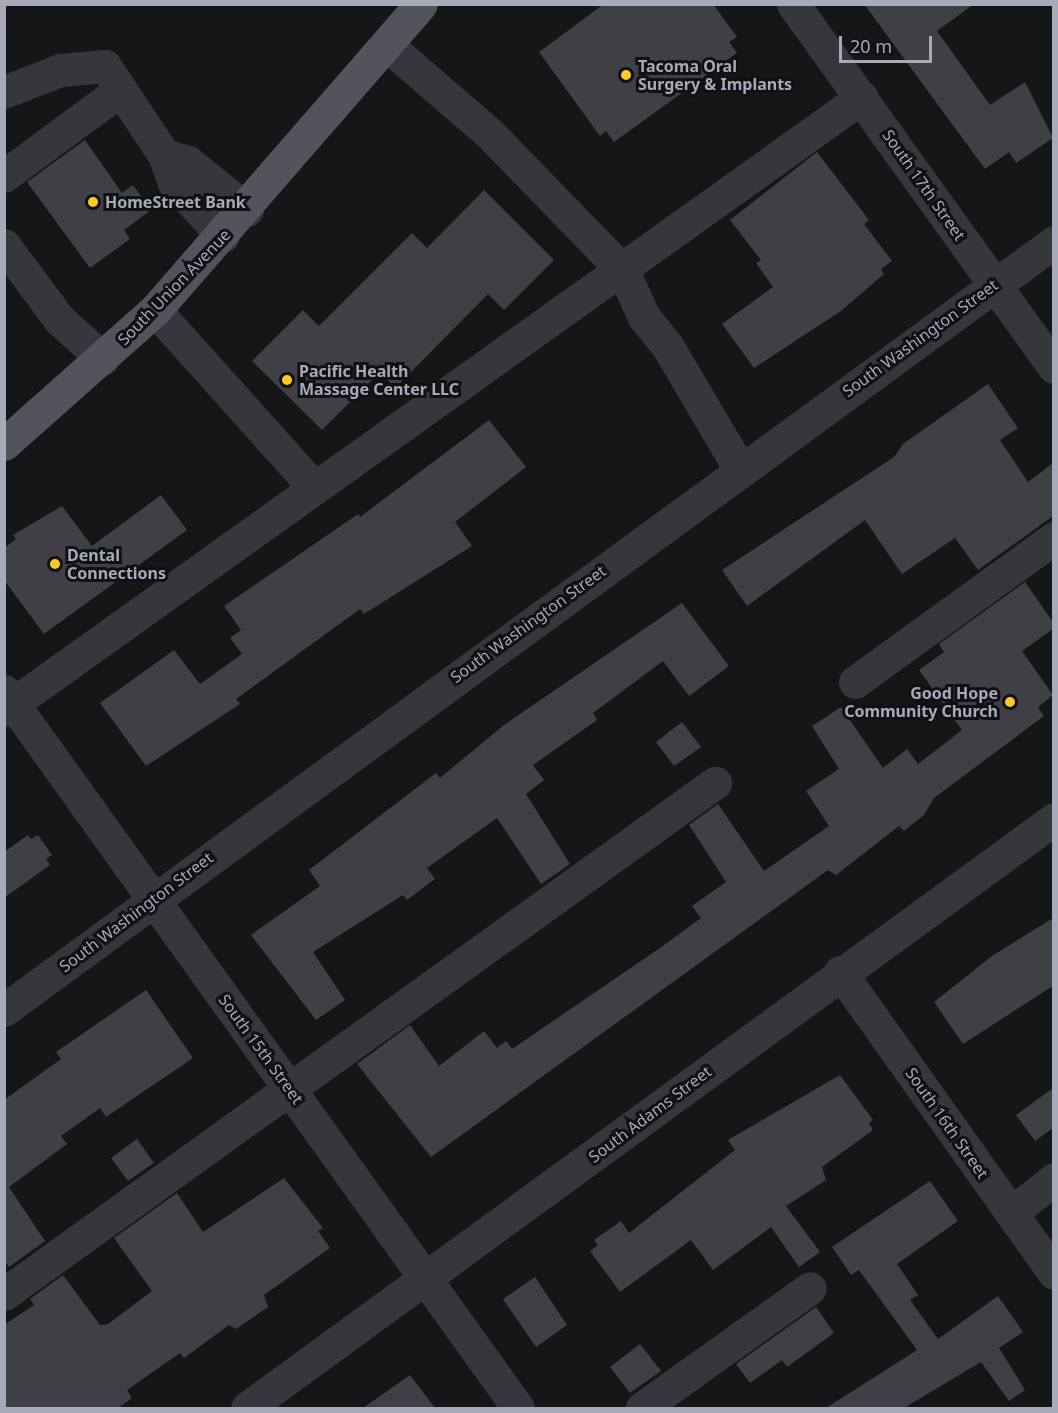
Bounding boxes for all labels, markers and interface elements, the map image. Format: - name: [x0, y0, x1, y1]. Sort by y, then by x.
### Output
- scale bar: [842, 24, 935, 62]
- text: 20 m: [850, 34, 892, 58]
- place label: Tacoma Oral Surgery & Implants: [638, 56, 792, 94]
- marker: Tacoma Oral Surgery & Implants: [619, 68, 633, 82]
- street label: South 17th Street: [879, 126, 969, 244]
- place label: HomeStreet Bank: [105, 192, 246, 212]
- marker: HomeStreet Bank: [86, 195, 100, 209]
- street label: South Union Avenue: [114, 225, 234, 349]
- street label: South Washington Street: [839, 275, 1001, 401]
- place label: Pacific Health Massage Center LLC: [299, 361, 459, 399]
- marker: Pacific Health Massage Center LLC: [280, 373, 294, 387]
- place label: Dental Connections: [67, 545, 166, 583]
- marker: Dental Connections: [48, 557, 62, 571]
- street label: South Washington Street: [447, 561, 609, 687]
- place label: Good Hope Community Church: [844, 683, 998, 721]
- marker: Good Hope Community Church: [1003, 695, 1017, 709]
- street label: South Washington Street: [55, 848, 217, 976]
- street label: South 15th Street: [215, 990, 307, 1108]
- street label: South Adams Street: [585, 1062, 715, 1166]
- street label: South 16th Street: [902, 1064, 992, 1182]

